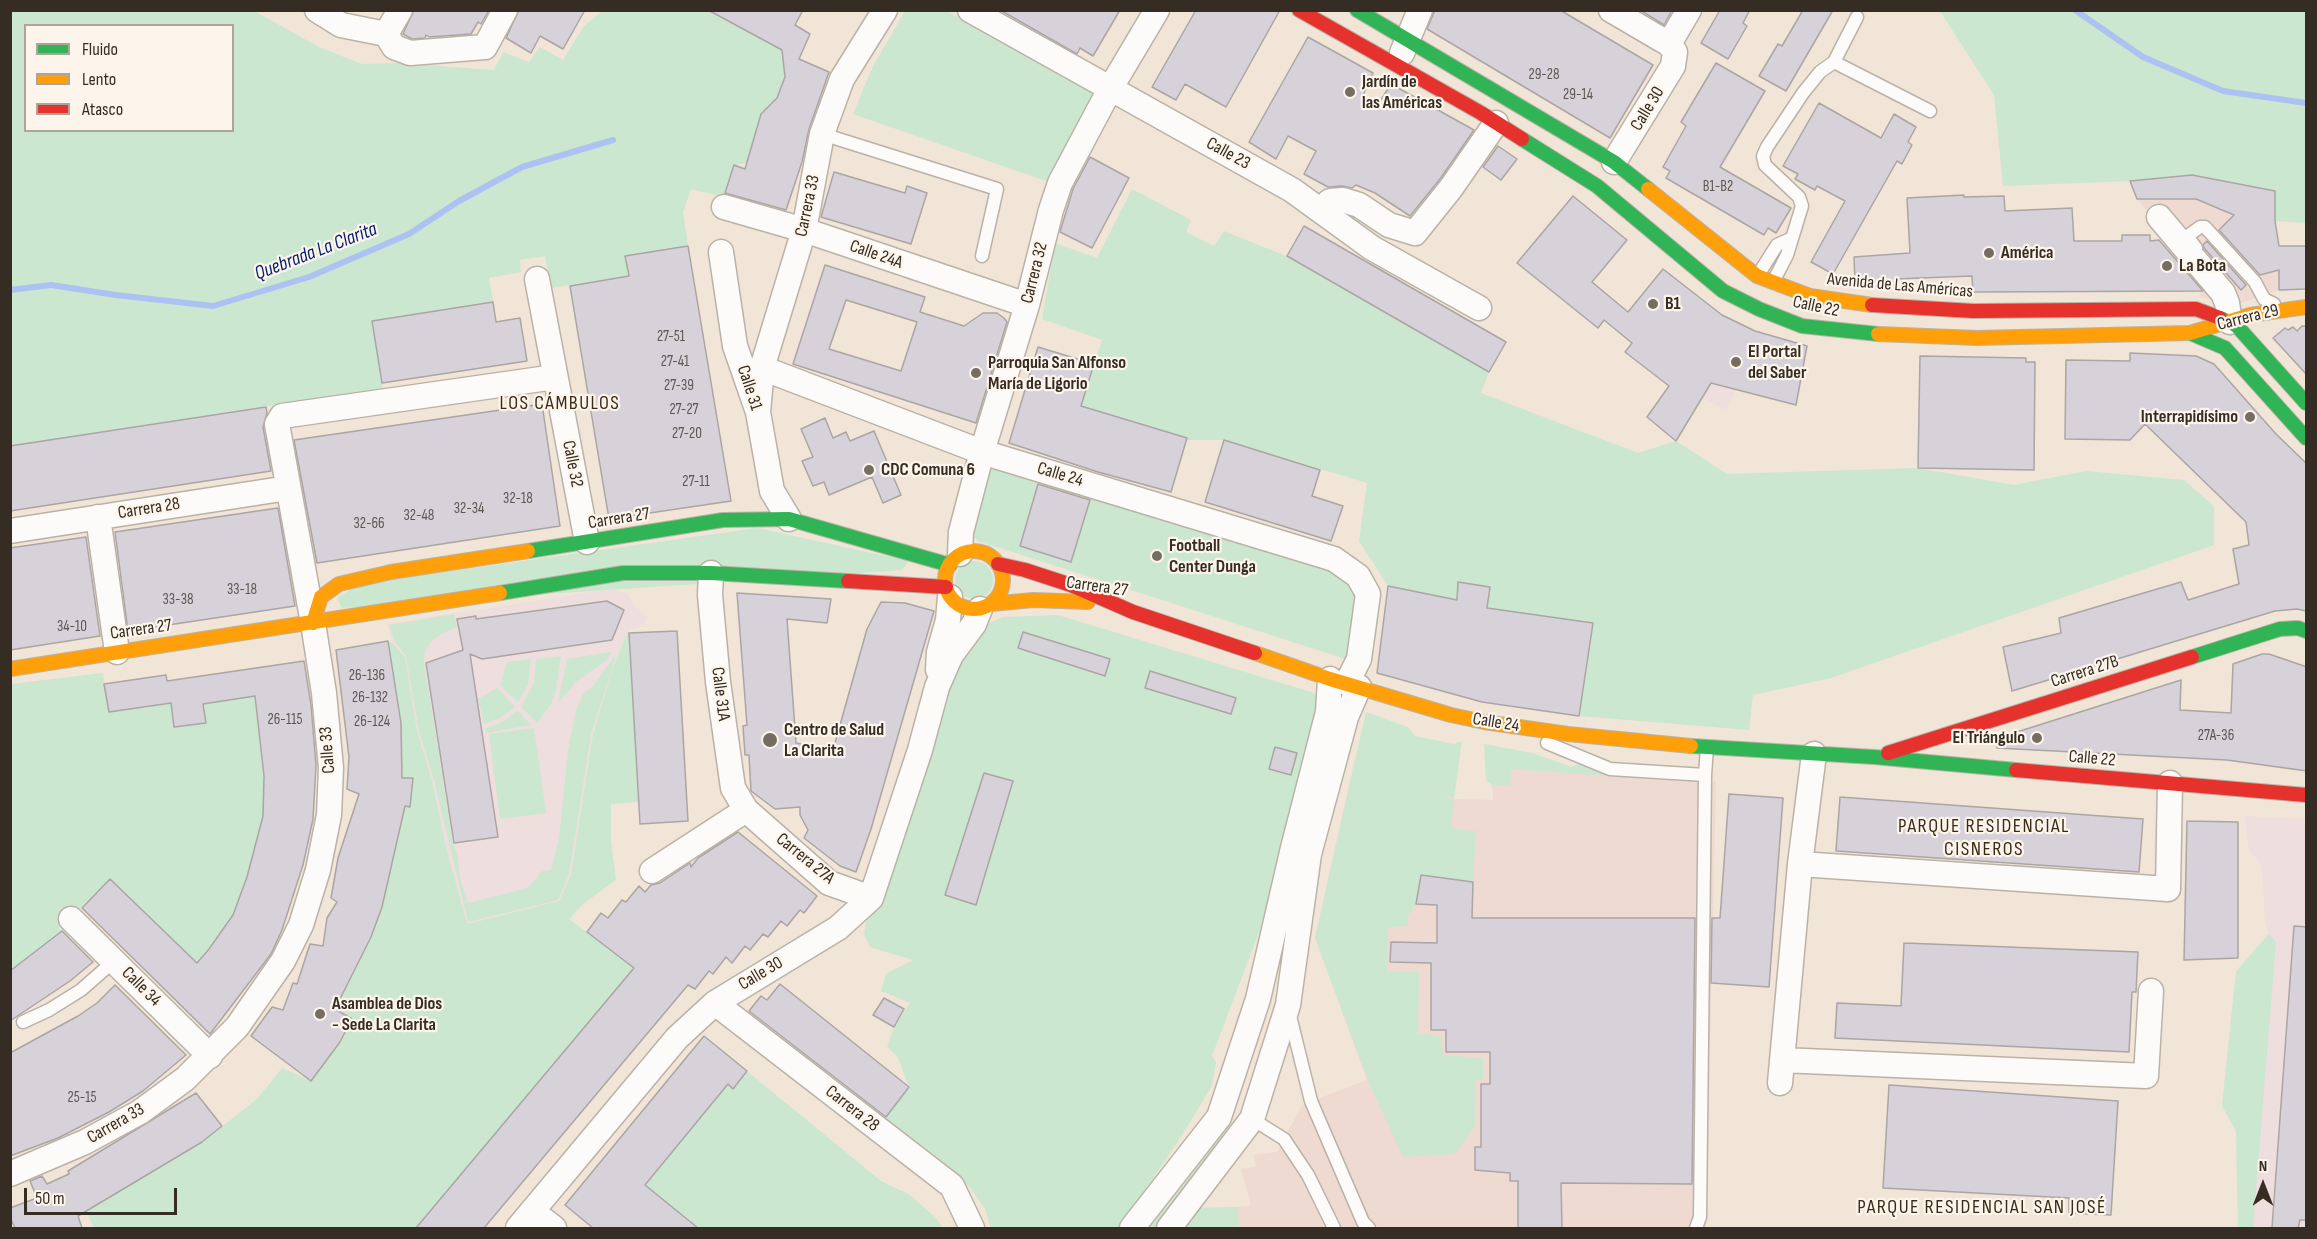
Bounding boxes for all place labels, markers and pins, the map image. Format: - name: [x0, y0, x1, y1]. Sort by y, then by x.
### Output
- place label: Jardín de las Américas: [1362, 71, 1442, 113]
- marker: Jardín de las Américas: [1343, 85, 1357, 99]
- place label: América: [2001, 242, 2053, 264]
- marker: América: [1982, 246, 1996, 260]
- place label: La Bota: [2179, 255, 2226, 277]
- marker: La Bota: [2160, 259, 2174, 273]
- place label: B1: [1665, 293, 1681, 315]
- marker: B1: [1646, 297, 1660, 311]
- place label: El Portal del Saber: [1748, 341, 1807, 384]
- place label: Parroquia San Alfonso María de Ligorio: [988, 352, 1126, 394]
- marker: El Portal del Saber: [1729, 355, 1743, 369]
- marker: Parroquia San Alfonso María de Ligorio: [969, 366, 983, 380]
- place label: Interrapidísimo: [2141, 406, 2238, 428]
- marker: Interrapidísimo: [2243, 410, 2257, 424]
- place label: CDC Comuna 6: [881, 459, 975, 481]
- marker: CDC Comuna 6: [862, 463, 876, 477]
- place label: Football Center Dunga: [1169, 535, 1256, 578]
- marker: Football Center Dunga: [1150, 549, 1164, 563]
- place label: Centro de Salud La Clarita: [784, 719, 884, 762]
- place label: El Triángulo: [1952, 727, 2025, 749]
- marker: Centro de Salud La Clarita: [761, 731, 779, 749]
- marker: El Triángulo: [2030, 731, 2044, 745]
- place label: Asamblea de Dios - Sede La Clarita: [332, 993, 442, 1036]
- marker: Asamblea de Dios - Sede La Clarita: [313, 1007, 327, 1021]

